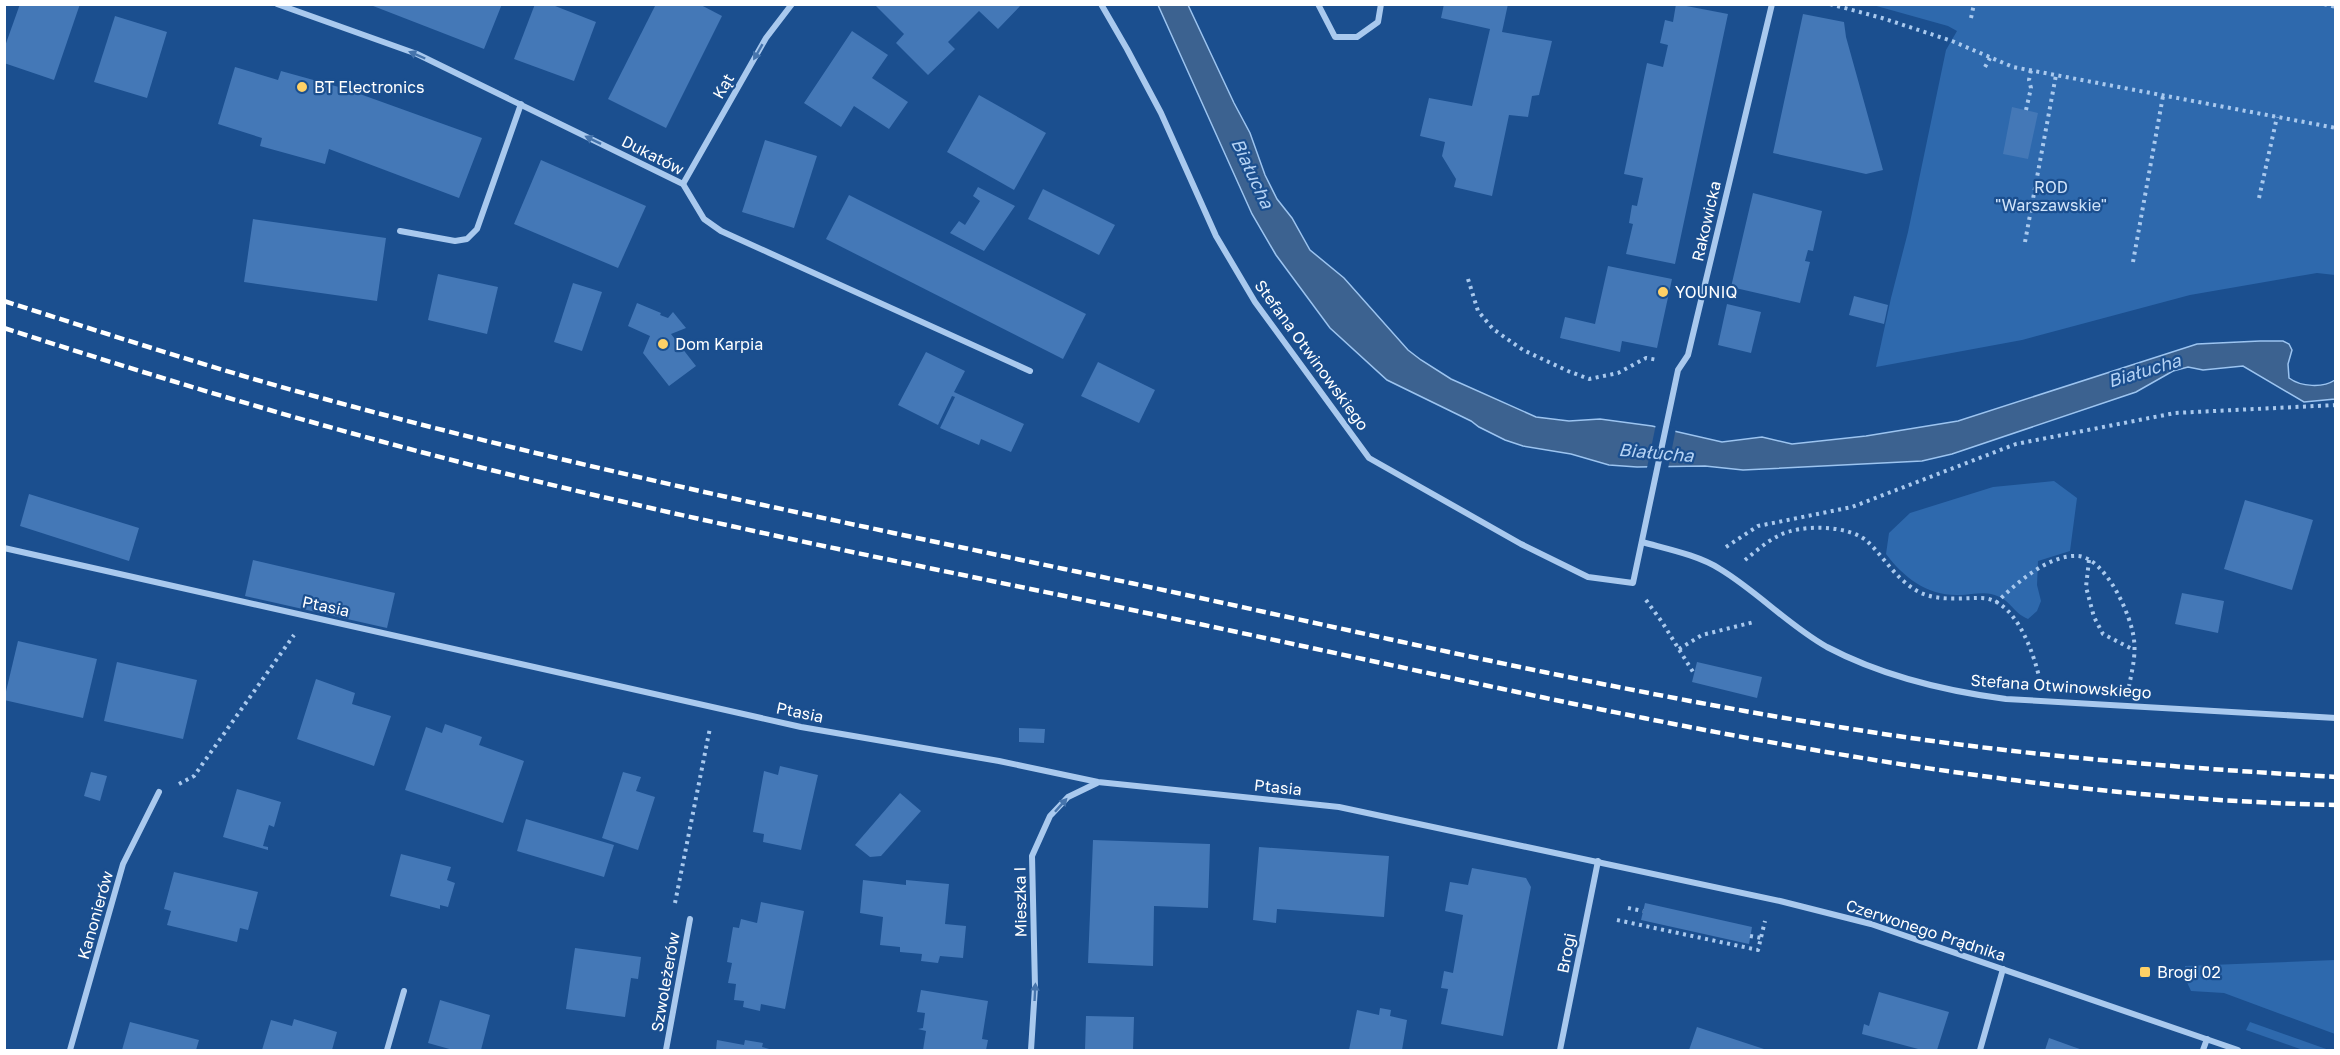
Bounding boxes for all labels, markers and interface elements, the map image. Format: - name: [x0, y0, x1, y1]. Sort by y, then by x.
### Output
- one-way arrow: [753, 44, 763, 61]
- one-way arrow: [408, 50, 426, 59]
- street label: Kąt: [708, 70, 738, 102]
- place label: BT Electronics: [314, 77, 424, 97]
- marker: BT Electronics: [295, 80, 309, 94]
- street label: Dukatów: [618, 131, 688, 179]
- water label: Białucha: [1227, 134, 1279, 212]
- one-way arrow: [584, 135, 601, 144]
- park label: ROD "Warszawskie": [1995, 177, 2107, 215]
- street label: Rakowicka: [1687, 179, 1725, 263]
- street label: Stefana Otwinowskiego: [1251, 276, 1373, 434]
- place label: YOUNIQ: [1675, 282, 1737, 302]
- marker: YOUNIQ: [1656, 285, 1670, 299]
- place label: Dom Karpia: [675, 334, 763, 354]
- marker: Dom Karpia: [656, 337, 670, 351]
- water label: Białucha: [2105, 348, 2184, 392]
- water label: Białucha: [1618, 438, 1695, 466]
- street label: Ptasia: [300, 591, 352, 621]
- street label: Stefana Otwinowskiego: [1970, 670, 2152, 702]
- street label: Ptasia: [774, 697, 826, 727]
- street label: Ptasia: [1253, 775, 1303, 799]
- one-way arrow: [1054, 798, 1067, 813]
- street label: Mieszka I: [1009, 866, 1031, 938]
- street label: Kanonierów: [73, 868, 117, 962]
- street label: Czerwonego Prądnika: [1843, 895, 2009, 965]
- street label: Szwoleżerów: [646, 931, 684, 1033]
- street label: Brogi: [1552, 931, 1580, 975]
- place label: Brogi 02: [2157, 962, 2221, 982]
- marker: Brogi 02: [2138, 965, 2152, 979]
- one-way arrow: [1030, 983, 1039, 1002]

